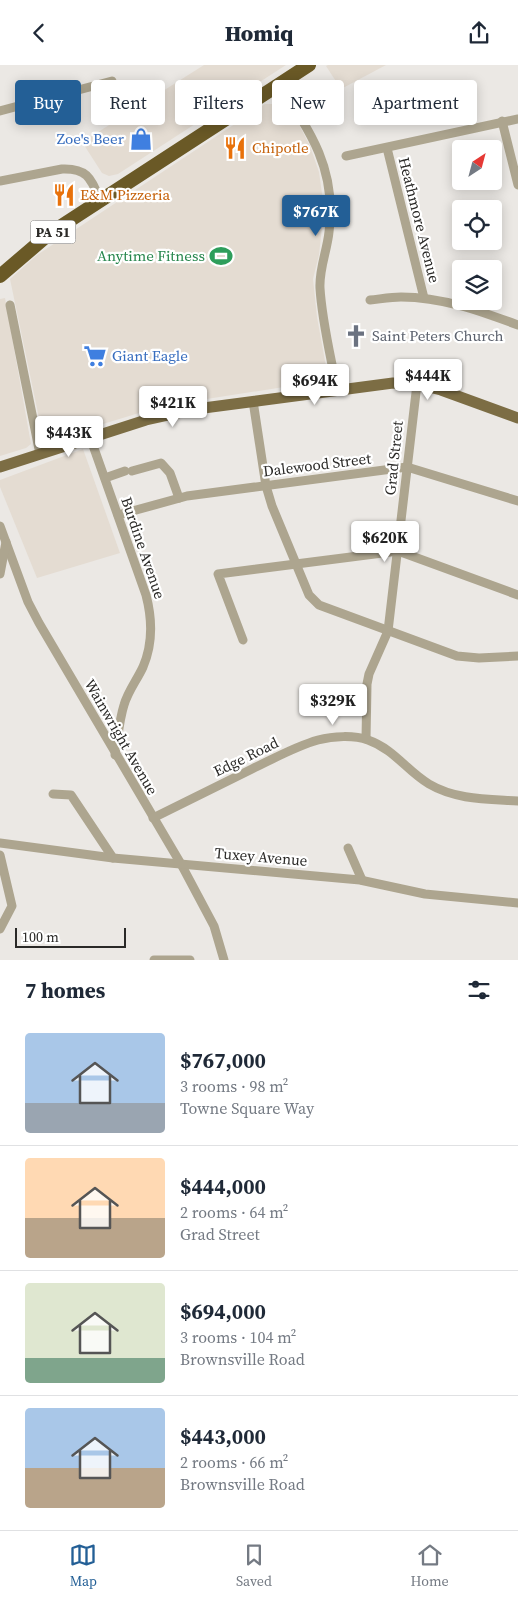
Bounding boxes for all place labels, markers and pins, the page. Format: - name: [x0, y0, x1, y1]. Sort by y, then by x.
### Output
- shop icon: Zoe's Beer: [128, 126, 154, 152]
- place label: Zoe's Beer: [57, 128, 125, 149]
- restaurant icon: Chipotle: [222, 135, 248, 161]
- place label: Chipotle: [252, 137, 309, 158]
- restaurant icon: E&M Pizzeria: [51, 182, 77, 208]
- place label: E&M Pizzeria: [80, 184, 170, 205]
- pin: $767K: [281, 195, 351, 237]
- sports icon: Anytime Fitness: [208, 243, 234, 269]
- place label: Anytime Fitness: [97, 245, 205, 266]
- church icon: Saint Peters Church: [343, 323, 369, 349]
- place label: Saint Peters Church: [372, 325, 504, 346]
- supermarket icon: Giant Eagle: [82, 343, 108, 369]
- place label: Giant Eagle: [112, 345, 188, 366]
- pin: $444K: [393, 359, 463, 401]
- pin: $694K: [280, 363, 350, 406]
- pin: $421K: [138, 385, 208, 428]
- pin: $443K: [34, 415, 104, 458]
- pin: $620K: [350, 521, 420, 563]
- pin: $329K: [298, 683, 368, 726]

